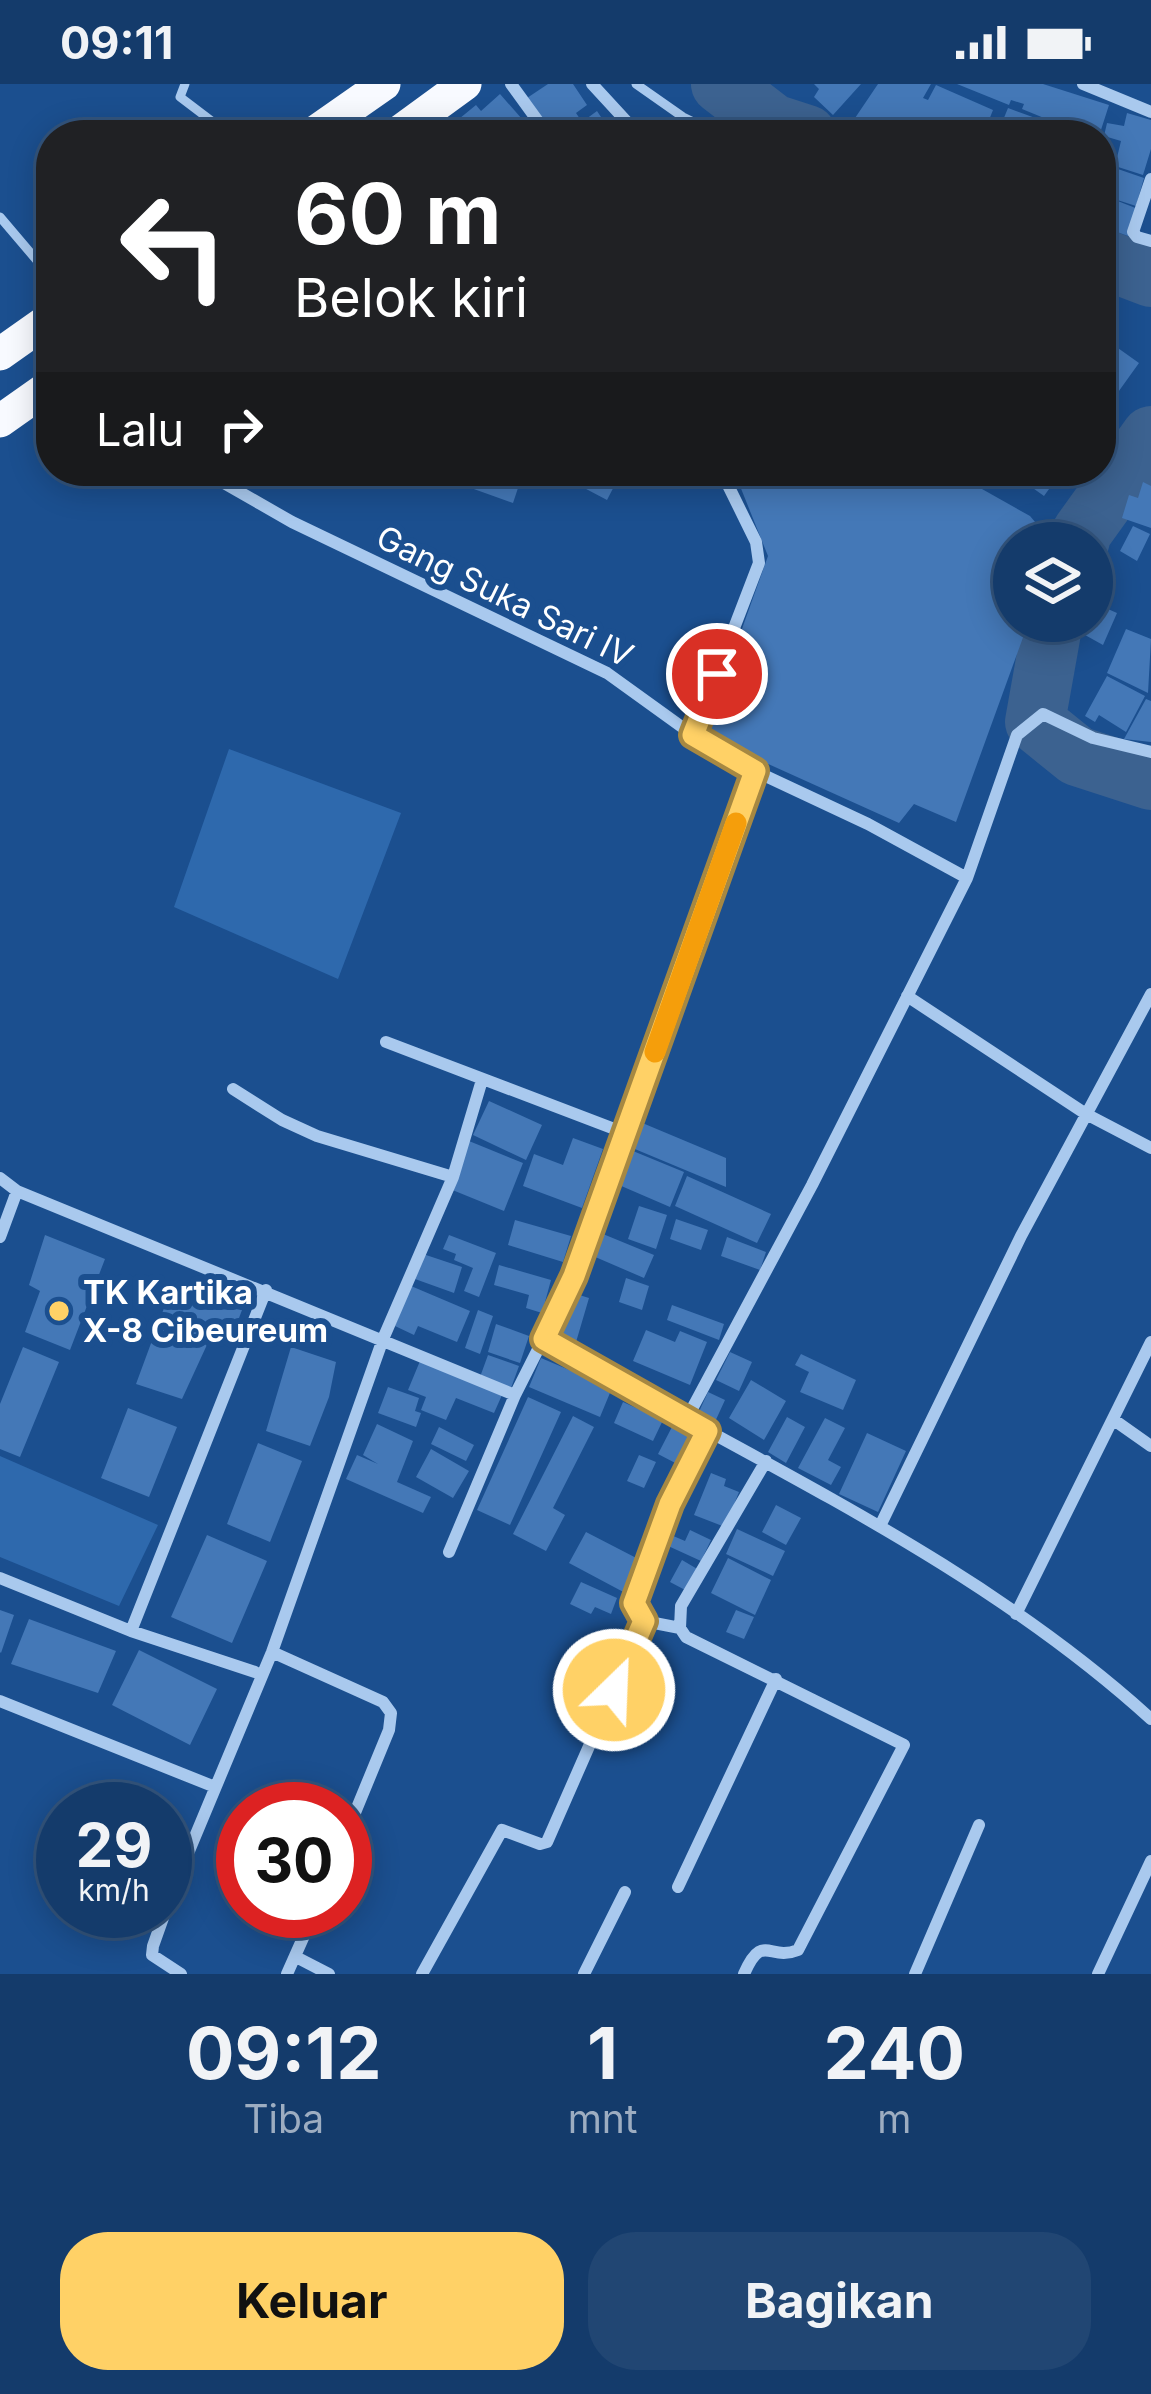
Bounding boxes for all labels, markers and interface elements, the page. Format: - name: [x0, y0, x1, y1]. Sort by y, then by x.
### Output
- text: 09:11: [60, 15, 173, 70]
- text: 60 m: [294, 163, 502, 264]
- icon: left: [96, 168, 252, 324]
- text: Belok kiri: [294, 265, 528, 330]
- icon: right: [208, 396, 274, 462]
- text: Lalu: [96, 402, 184, 457]
- street label: Gang Suka Sari IV: [370, 517, 640, 675]
- map controls: [993, 522, 1113, 642]
- button: layers: [993, 522, 1113, 642]
- pin: [666, 623, 768, 725]
- icon: arrive: [684, 641, 750, 707]
- place label: TK Kartika X-8 Cibeureum: [83, 1272, 328, 1350]
- marker: TK Kartika X-8 Cibeureum: [46, 1298, 72, 1324]
- position arrow: [551, 1627, 677, 1753]
- speed limit sign: 30: [216, 1782, 372, 1938]
- text: 29: [76, 1809, 152, 1881]
- text: km/h: [78, 1872, 150, 1908]
- text: 09:12: [186, 2009, 382, 2096]
- text: 1: [587, 2009, 618, 2096]
- text: 240: [824, 2009, 965, 2096]
- text: Tiba: [243, 2095, 324, 2142]
- text: mnt: [568, 2095, 638, 2142]
- text: m: [877, 2095, 911, 2142]
- button: Keluar: [60, 2232, 564, 2370]
- button: Bagikan: [588, 2232, 1091, 2370]

